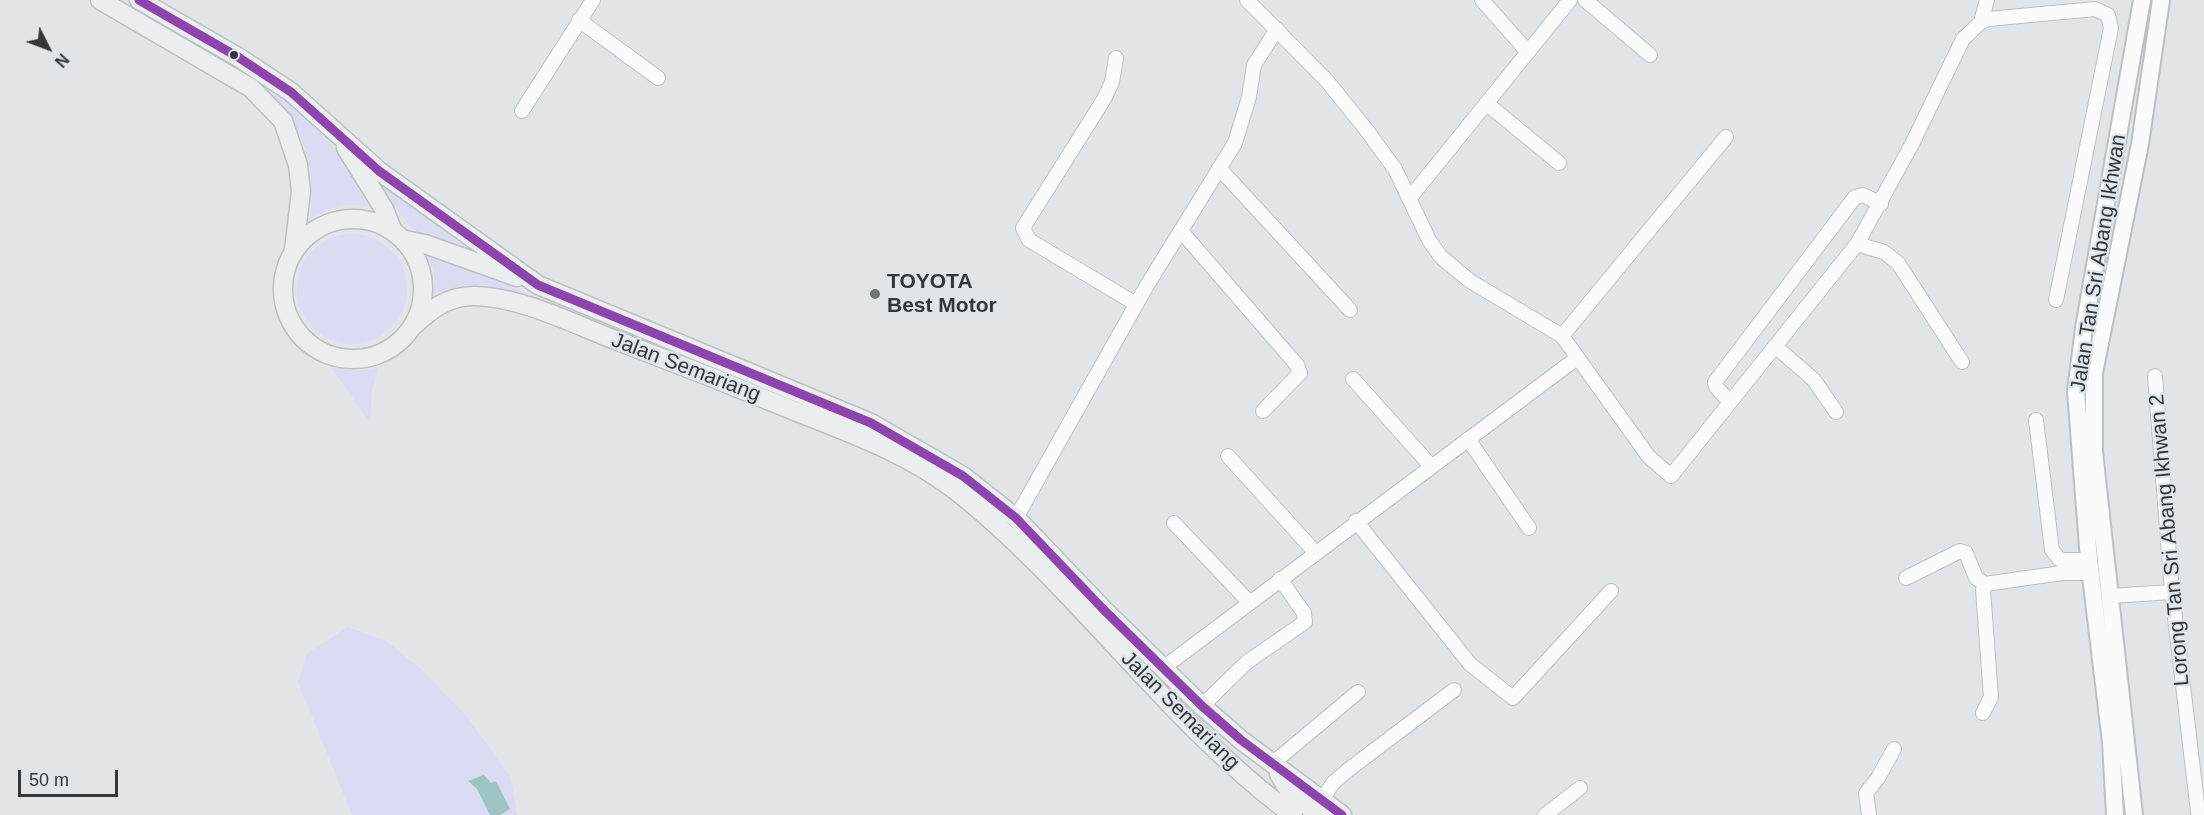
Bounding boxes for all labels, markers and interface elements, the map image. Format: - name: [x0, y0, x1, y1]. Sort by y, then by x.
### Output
- north arrow: [18, 18, 78, 78]
- unlabelled marker: [228, 49, 240, 61]
- text: N: [52, 50, 72, 70]
- street label: Jalan Tan Sri Abang Ikhwan: [2066, 132, 2132, 394]
- place label: TOYOTA Best Motor: [887, 269, 997, 319]
- marker: TOYOTA Best Motor: [868, 287, 882, 301]
- street label: Jalan Semariang: [608, 328, 764, 408]
- street label: Lorong Tan Sri Abang Ikhwan 2: [2145, 393, 2195, 687]
- street label: Jalan Semariang: [1115, 646, 1245, 776]
- scale bar: [21, 758, 122, 796]
- text: 50 m: [29, 770, 69, 790]

